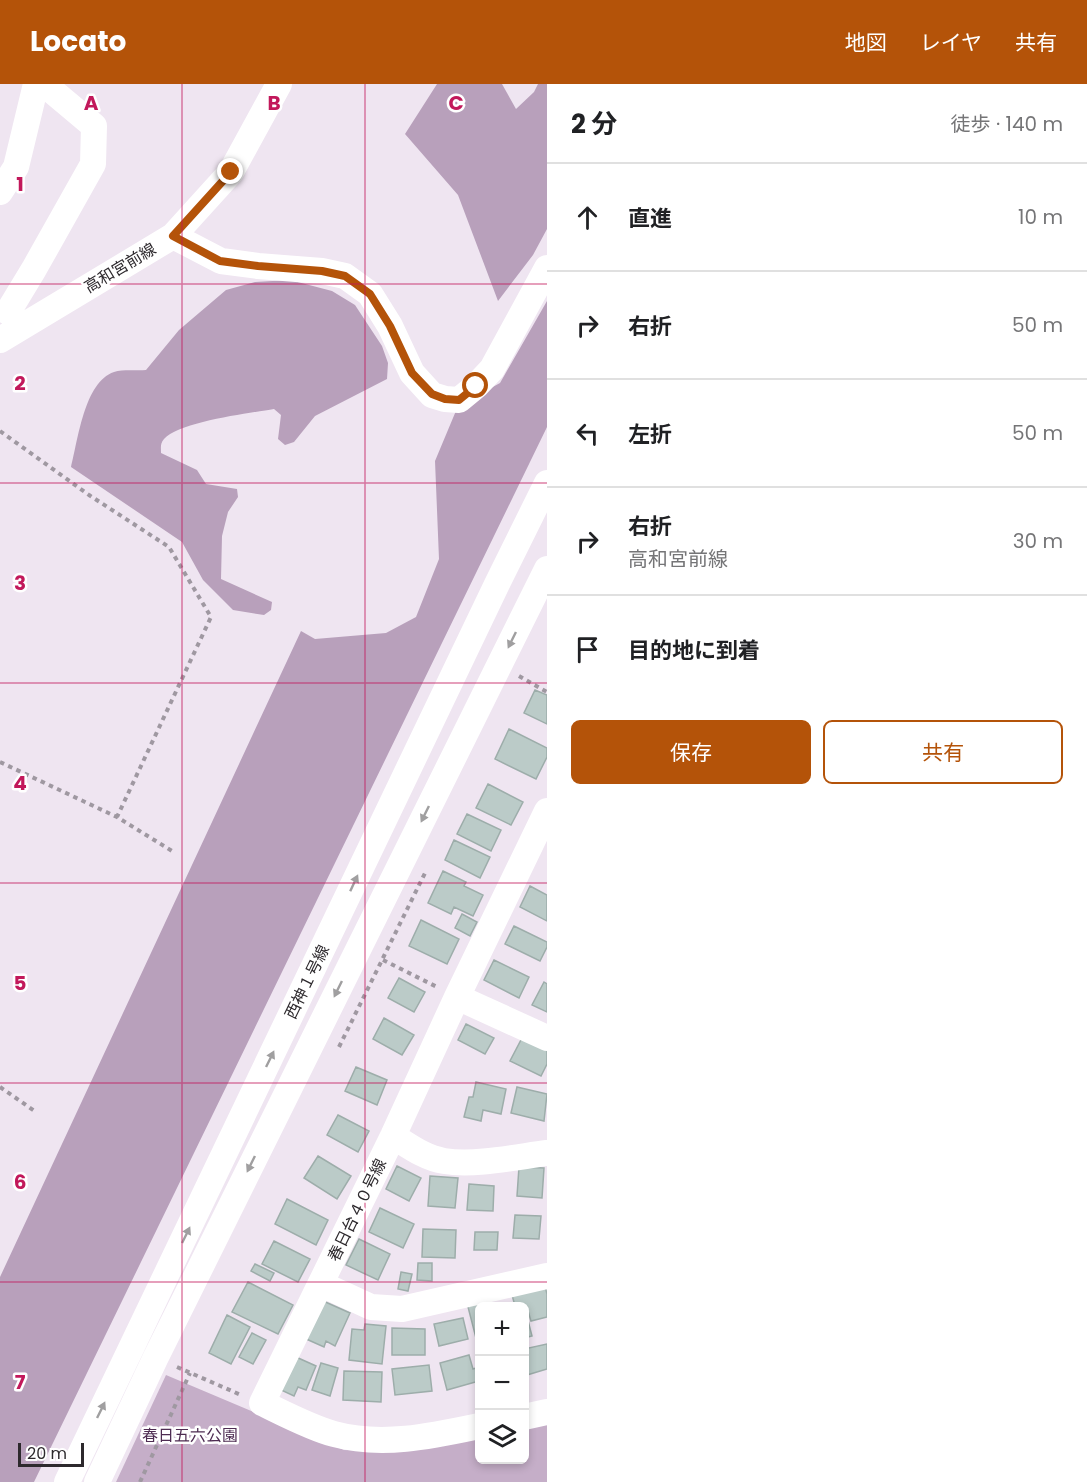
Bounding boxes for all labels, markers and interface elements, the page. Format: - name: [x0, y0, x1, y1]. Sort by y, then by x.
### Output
- text: Locato: [30, 22, 126, 61]
- text: 地図: [845, 28, 887, 57]
- text: レイヤ: [920, 28, 982, 57]
- text: 共有: [1015, 28, 1057, 57]
- text: A: [84, 89, 99, 117]
- text: B: [267, 89, 281, 117]
- text: C: [448, 89, 464, 117]
- text: 2 分: [571, 106, 617, 142]
- text: 徒歩 · 140 m: [951, 110, 1063, 138]
- route end: [217, 158, 243, 184]
- text: 1: [16, 170, 24, 198]
- icon: ahead: [571, 201, 604, 234]
- text: 直進: [628, 203, 672, 234]
- text: 10 m: [1018, 203, 1063, 231]
- street label: 高和宮前線: [80, 238, 160, 298]
- icon: right: [571, 309, 604, 342]
- text: 右折: [628, 311, 672, 342]
- text: 50 m: [1012, 311, 1063, 339]
- text: 2: [14, 369, 26, 397]
- route start: [462, 372, 488, 398]
- icon: left: [571, 417, 604, 450]
- text: 左折: [628, 419, 672, 450]
- text: 50 m: [1012, 419, 1063, 447]
- text: 右折: [628, 511, 672, 542]
- icon: right: [571, 525, 604, 558]
- text: 30 m: [1013, 527, 1063, 555]
- text: 高和宮前線: [628, 545, 728, 573]
- text: 3: [14, 569, 26, 597]
- one-way arrow: [507, 631, 516, 648]
- icon: arrive: [571, 633, 604, 666]
- text: 目的地に到着: [628, 635, 760, 666]
- button: 保存: [571, 720, 811, 784]
- button: 共有: [823, 720, 1063, 784]
- text: 4: [13, 769, 27, 797]
- one-way arrow: [420, 806, 430, 823]
- one-way arrow: [350, 874, 359, 891]
- street label: 西神１号線: [279, 941, 335, 1023]
- text: 5: [14, 969, 27, 997]
- one-way arrow: [333, 981, 343, 998]
- one-way arrow: [266, 1050, 275, 1067]
- one-way arrow: [247, 1155, 256, 1172]
- street label: 春日台４０号線: [322, 1155, 392, 1265]
- text: 6: [14, 1168, 26, 1196]
- one-way arrow: [181, 1226, 190, 1243]
- map controls: [475, 1302, 529, 1464]
- button: +: [475, 1302, 529, 1356]
- button: −: [475, 1356, 529, 1410]
- text: 7: [15, 1368, 26, 1396]
- one-way arrow: [97, 1402, 106, 1419]
- button: layers: [475, 1410, 529, 1464]
- park label: 春日五六公園: [142, 1424, 238, 1447]
- scale bar: [18, 1440, 84, 1468]
- text: 20 m: [27, 1442, 67, 1465]

